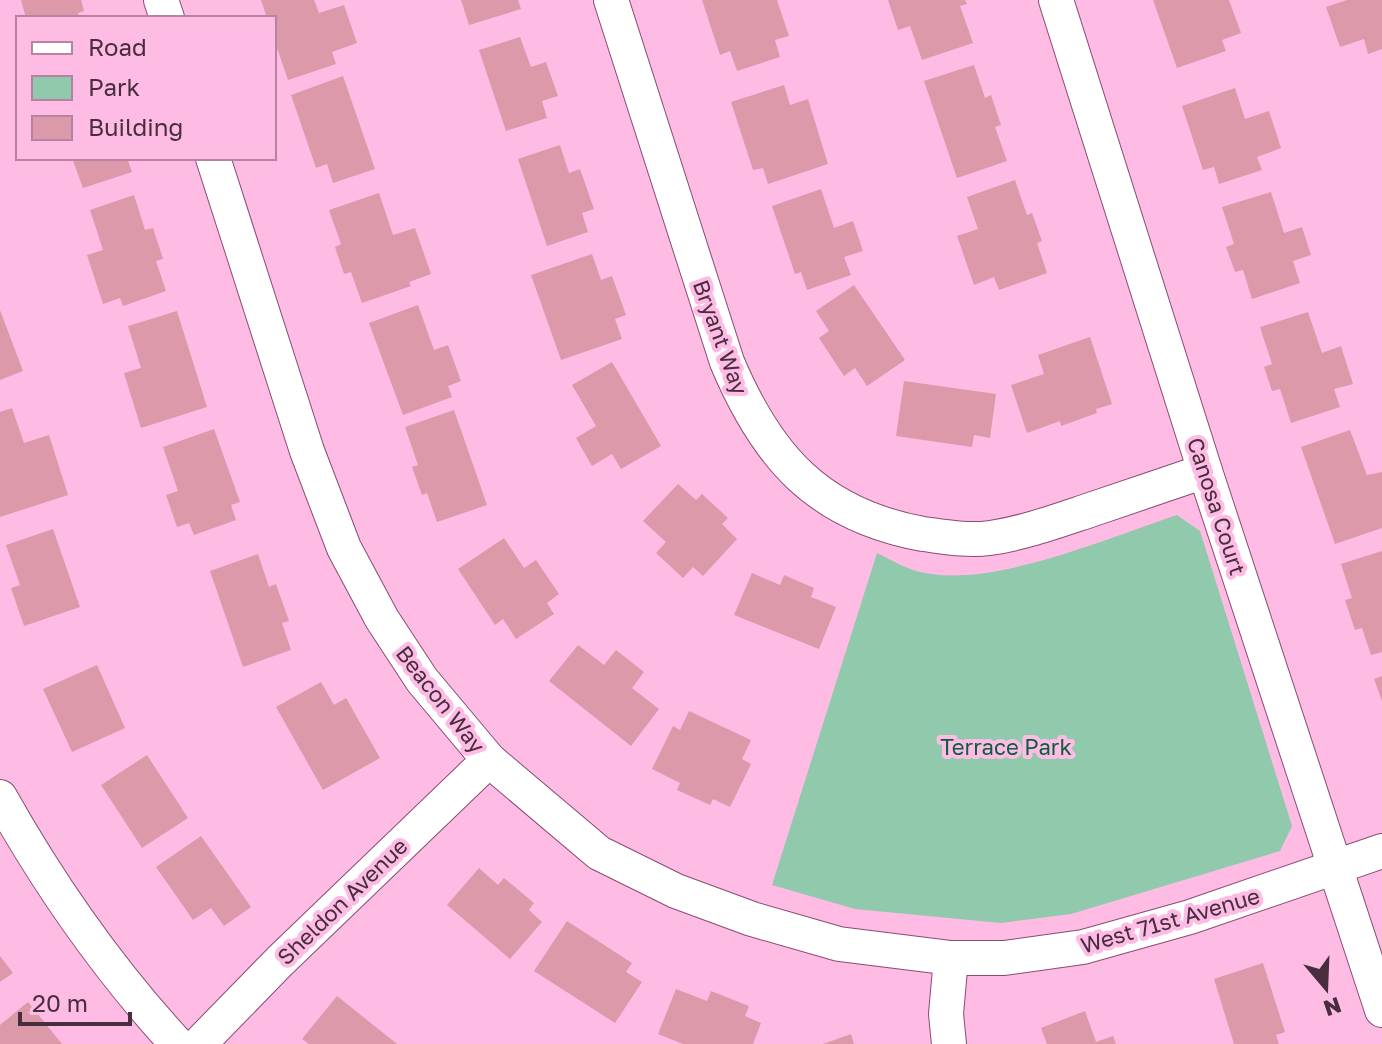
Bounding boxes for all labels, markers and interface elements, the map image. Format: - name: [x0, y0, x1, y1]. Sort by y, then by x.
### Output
- legend: [16, 16, 276, 160]
- text: Road: [88, 32, 147, 61]
- text: Park: [88, 72, 140, 101]
- text: Building: [88, 112, 183, 141]
- street label: Bryant Way: [688, 276, 754, 398]
- street label: Canosa Court: [1182, 434, 1252, 578]
- street label: Beacon Way: [391, 640, 491, 758]
- park label: Terrace Park: [940, 733, 1072, 760]
- street label: Sheldon Avenue: [271, 832, 413, 970]
- street label: West 71st Avenue: [1077, 882, 1263, 958]
- north arrow: [1286, 948, 1366, 1028]
- scale bar: [20, 976, 130, 1026]
- text: 20 m: [32, 988, 88, 1017]
- text: N: [1320, 992, 1345, 1023]

